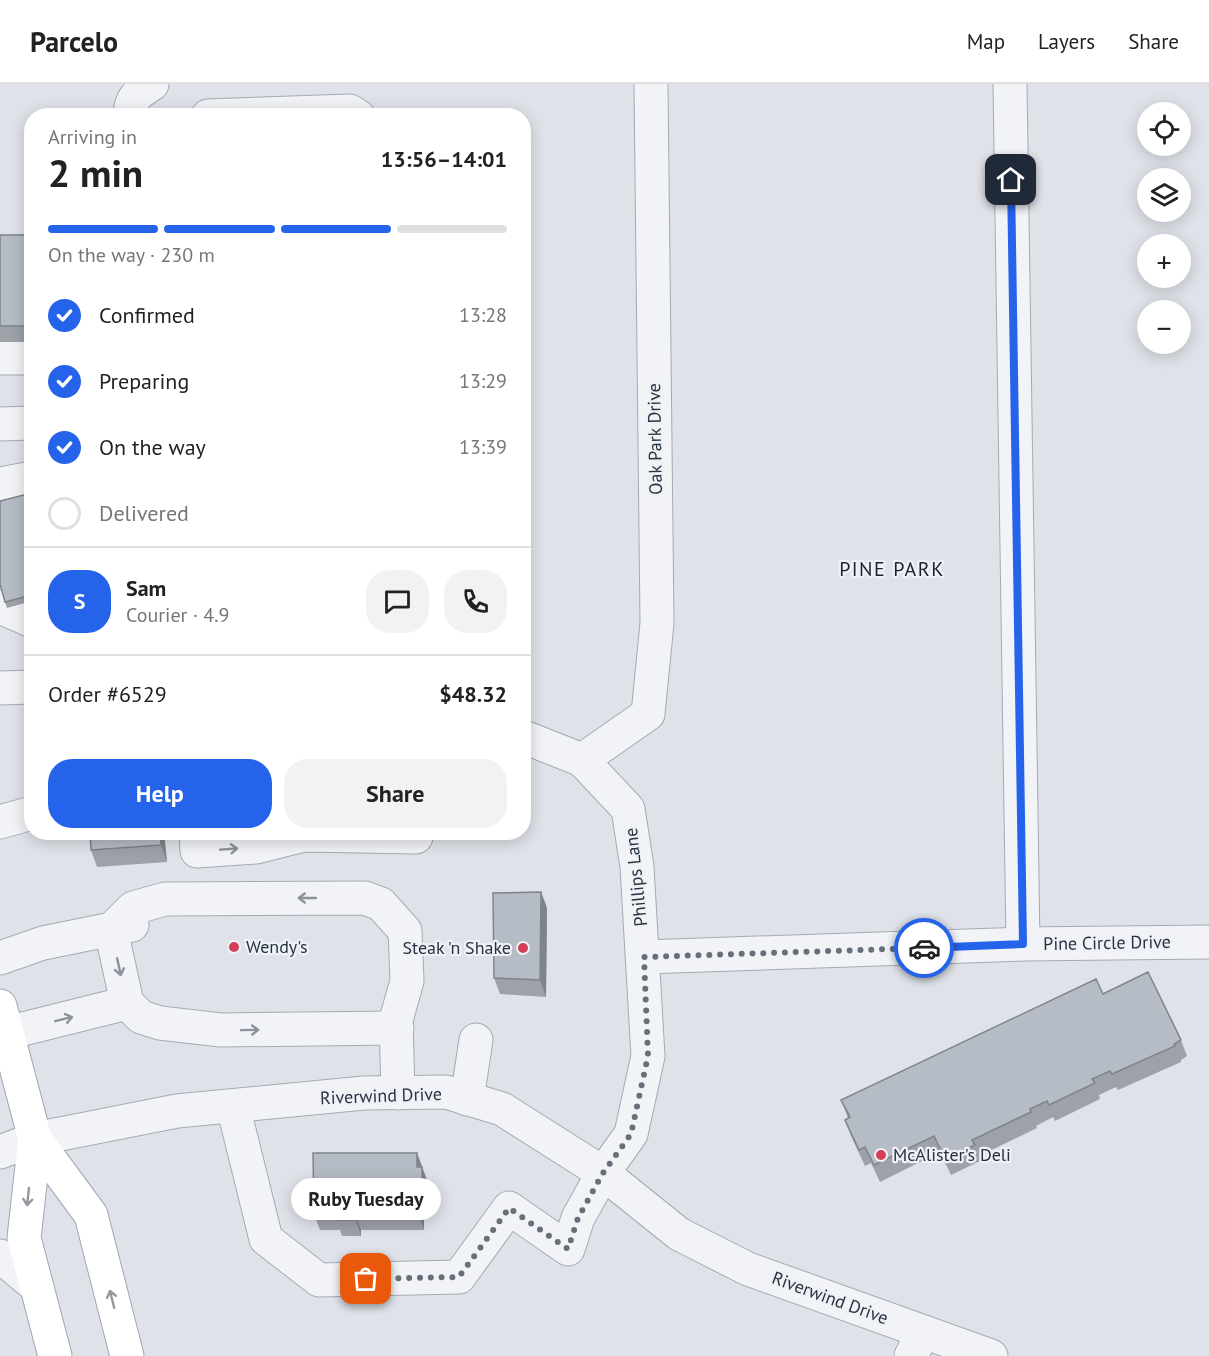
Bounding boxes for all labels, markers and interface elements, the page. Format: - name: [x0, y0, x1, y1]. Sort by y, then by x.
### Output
- text: Parcelo: [30, 23, 118, 60]
- text: Map: [967, 28, 1005, 55]
- text: Layers: [1038, 28, 1095, 55]
- text: Share: [1128, 28, 1179, 55]
- map controls: [1137, 102, 1191, 354]
- button: locate: [1137, 102, 1191, 156]
- text: Arriving in: [48, 124, 137, 150]
- text: 13:56–14:01: [381, 145, 507, 173]
- text: 2 min: [48, 147, 143, 198]
- pin: [985, 154, 1036, 205]
- icon: home: [994, 163, 1027, 196]
- button: layers: [1137, 168, 1191, 222]
- button: +: [1137, 234, 1191, 288]
- text: On the way · 230 m: [48, 242, 215, 268]
- icon: check: [48, 299, 81, 332]
- button: −: [1137, 300, 1191, 354]
- text: Confirmed: [99, 301, 195, 329]
- text: 13:28: [459, 302, 507, 328]
- icon: check: [48, 365, 81, 398]
- text: Preparing: [99, 367, 189, 395]
- text: 13:29: [459, 368, 507, 394]
- street label: Oak Park Drive: [642, 383, 667, 495]
- icon: check: [48, 431, 81, 464]
- text: On the way: [99, 433, 206, 461]
- text: 13:39: [459, 434, 507, 460]
- text: Delivered: [99, 499, 189, 527]
- district label: PINE PARK: [839, 556, 945, 582]
- button: chat: [366, 570, 429, 633]
- button: phone: [444, 570, 507, 633]
- text: Sam: [126, 574, 166, 602]
- text: S: [74, 587, 85, 615]
- text: Courier · 4.9: [126, 602, 229, 628]
- text: Order #6529: [48, 680, 167, 708]
- text: $48.32: [439, 680, 507, 708]
- button: Help: [48, 759, 272, 828]
- button: Share: [284, 759, 507, 828]
- street label: Phillips Lane: [619, 827, 652, 928]
- one-way arrow: [219, 843, 239, 854]
- one-way arrow: [297, 892, 317, 904]
- courier: [894, 918, 954, 978]
- street label: Pine Circle Drive: [1043, 930, 1171, 955]
- icon: car: [908, 932, 941, 965]
- place label: Wendy's: [246, 935, 308, 958]
- place label: Steak 'n Shake: [402, 936, 511, 959]
- marker: Wendy's: [227, 940, 241, 954]
- marker: Steak 'n Shake: [516, 941, 530, 955]
- one-way arrow: [113, 957, 125, 976]
- one-way arrow: [54, 1012, 73, 1024]
- one-way arrow: [240, 1024, 260, 1036]
- street label: Riverwind Drive: [320, 1082, 442, 1109]
- place label: McAlister's Deli: [893, 1143, 1011, 1166]
- marker: McAlister's Deli: [874, 1148, 888, 1162]
- callout: Ruby Tuesday: [291, 1177, 441, 1219]
- text: Ruby Tuesday: [308, 1186, 424, 1212]
- one-way arrow: [22, 1187, 33, 1207]
- pin: [340, 1253, 391, 1304]
- icon: bag: [349, 1262, 382, 1295]
- street label: Riverwind Drive: [769, 1266, 891, 1329]
- one-way arrow: [106, 1290, 118, 1309]

